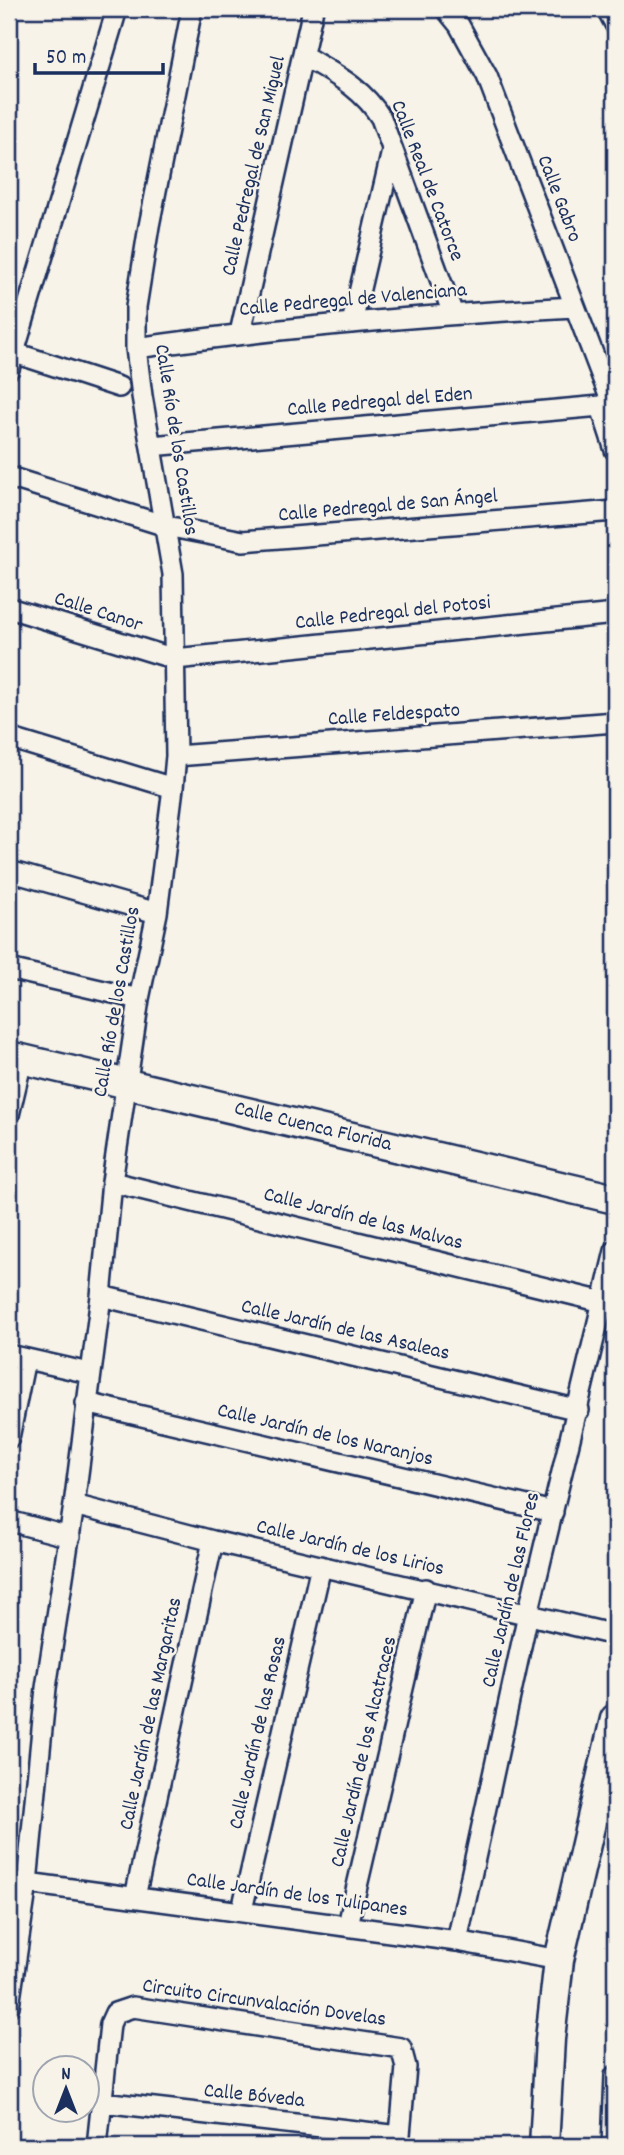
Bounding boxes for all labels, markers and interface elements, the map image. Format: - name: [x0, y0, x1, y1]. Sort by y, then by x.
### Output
- scale bar: [35, 32, 163, 76]
- text: 50 m: [46, 44, 86, 74]
- street label: Calle Pedregal de San Miguel: [215, 53, 295, 279]
- street label: Calle Real de Catorce: [382, 96, 470, 266]
- street label: Calle Gabro: [528, 151, 588, 247]
- street label: Calle Pedregal de Valenciana: [238, 276, 469, 326]
- street label: Calle Río de los Castillos: [145, 342, 205, 538]
- street label: Calle Pedregal del Eden: [286, 380, 474, 426]
- street label: Calle Pedregal de San Ángel: [277, 482, 499, 532]
- street label: Calle Canor: [50, 585, 146, 641]
- street label: Calle Pedregal del Potosi: [294, 589, 492, 639]
- street label: Calle Feldespato: [327, 696, 461, 736]
- street label: Calle Río de los Castillos: [86, 904, 150, 1100]
- street label: Calle Cuenca Florida: [231, 1095, 396, 1161]
- street label: Calle Jardín de las Malvas: [260, 1181, 466, 1259]
- street label: Calle Jardín de las Asaleas: [238, 1292, 452, 1370]
- street label: Calle Jardín de los Naranjos: [214, 1397, 436, 1475]
- street label: Calle Jardín de las Flores: [475, 1489, 549, 1691]
- street label: Calle Jardín de los Lirios: [253, 1513, 447, 1585]
- street label: Calle Jardín de las Margaritas: [113, 1595, 191, 1833]
- street label: Calle Jardín de los Alcatraces: [324, 1633, 406, 1871]
- street label: Calle Jardín de las Rosas: [222, 1634, 296, 1832]
- street label: Calle Jardín de los Tulipanes: [184, 1866, 410, 1926]
- street label: Circuito Circunvalación Dovelas: [140, 1972, 388, 2036]
- north arrow: [32, 2054, 102, 2124]
- text: N: [61, 2062, 71, 2089]
- street label: Calle Bóveda: [202, 2077, 307, 2117]

